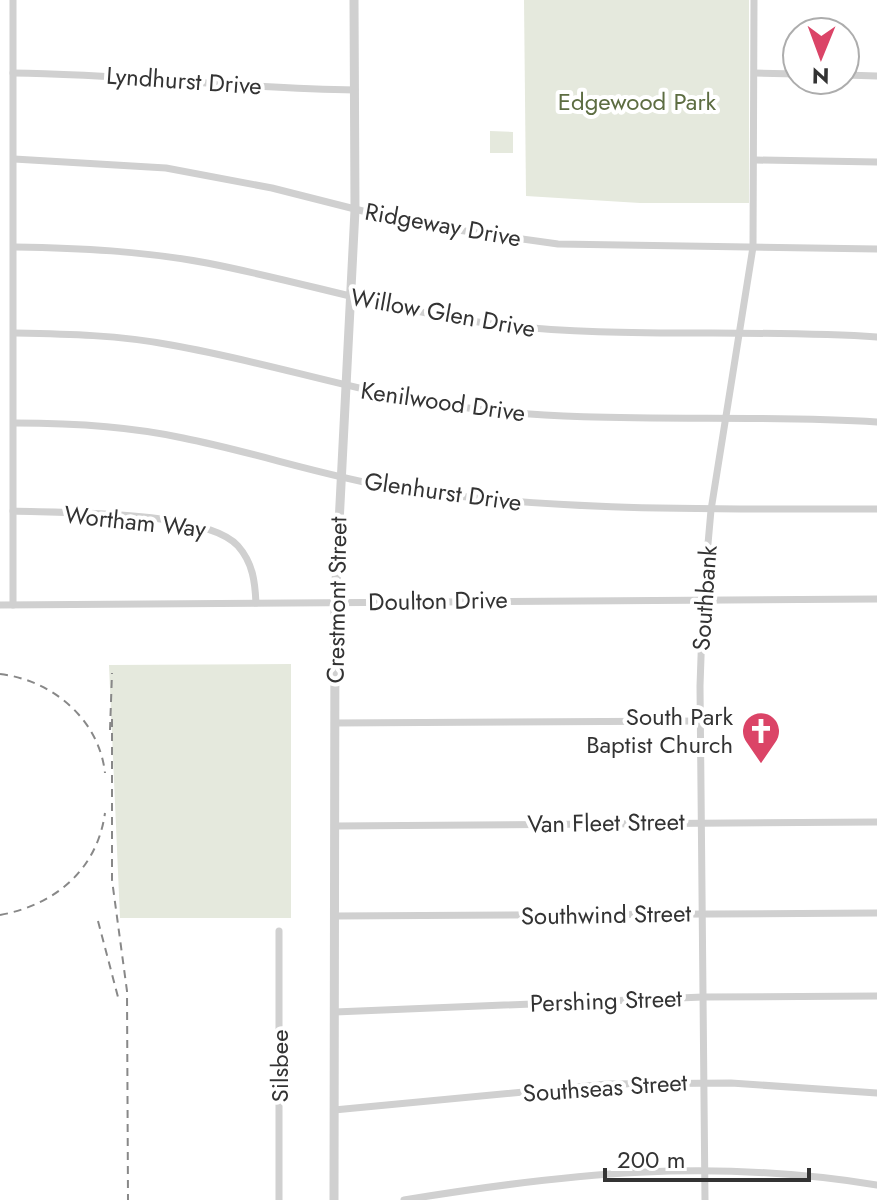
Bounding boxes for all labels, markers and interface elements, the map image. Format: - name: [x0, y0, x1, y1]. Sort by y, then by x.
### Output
- north arrow: [781, 16, 861, 96]
- street label: Lyndhurst Drive: [105, 58, 263, 103]
- text: N: [812, 60, 830, 92]
- park label: Edgewood Park: [558, 84, 717, 119]
- street label: Ridgeway Drive: [362, 194, 524, 255]
- street label: Willow Glen Drive: [348, 279, 538, 346]
- street label: Kenilwood Drive: [358, 373, 528, 430]
- street label: Glenhurst Drive: [362, 463, 524, 520]
- street label: Wortham Way: [62, 497, 208, 546]
- street label: Crestmont Street: [318, 516, 355, 684]
- street label: Southbank: [683, 544, 726, 652]
- street label: Doulton Drive: [368, 582, 508, 619]
- place label: South Park Baptist Church: [586, 699, 733, 762]
- church icon: South Park Baptist Church: [740, 710, 782, 765]
- street label: Van Fleet Street: [527, 804, 685, 841]
- street label: Southwind Street: [520, 896, 692, 933]
- street label: Pershing Street: [529, 980, 683, 1021]
- street label: Silsbee: [262, 1030, 297, 1102]
- street label: Southseas Street: [521, 1064, 689, 1111]
- scale bar: [605, 1132, 809, 1182]
- text: 200 m: [617, 1142, 685, 1177]

